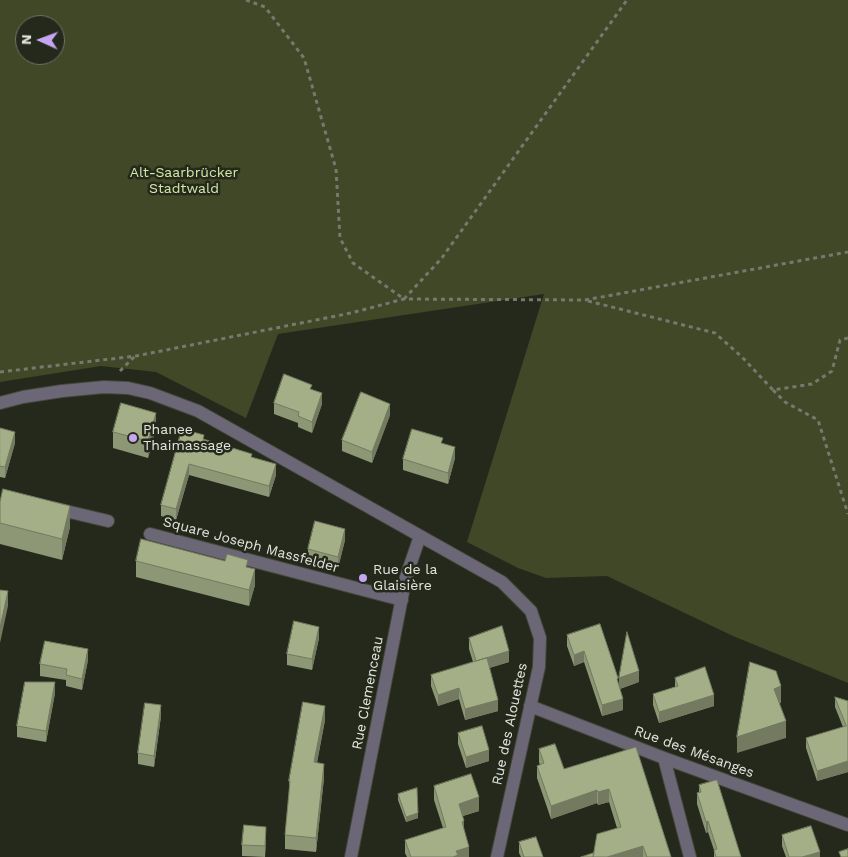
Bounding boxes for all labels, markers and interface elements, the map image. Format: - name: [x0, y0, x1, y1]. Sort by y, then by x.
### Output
- north arrow: [15, 15, 65, 65]
- text: N: [18, 34, 34, 45]
- park label: Alt-Saarbrücker Stadtwald: [130, 165, 238, 198]
- place label: Phanee Thaimassage: [143, 422, 231, 454]
- marker: Phanee Thaimassage: [127, 432, 139, 444]
- street label: Square Joseph Massfelder: [161, 513, 341, 577]
- place label: Rue de la Glaisière: [373, 562, 437, 594]
- marker: Rue de la Glaisière: [357, 572, 369, 584]
- street label: Rue Clemenceau: [349, 635, 387, 751]
- street label: Rue des Alouettes: [489, 661, 531, 787]
- street label: Rue des Mésanges: [632, 722, 756, 782]

